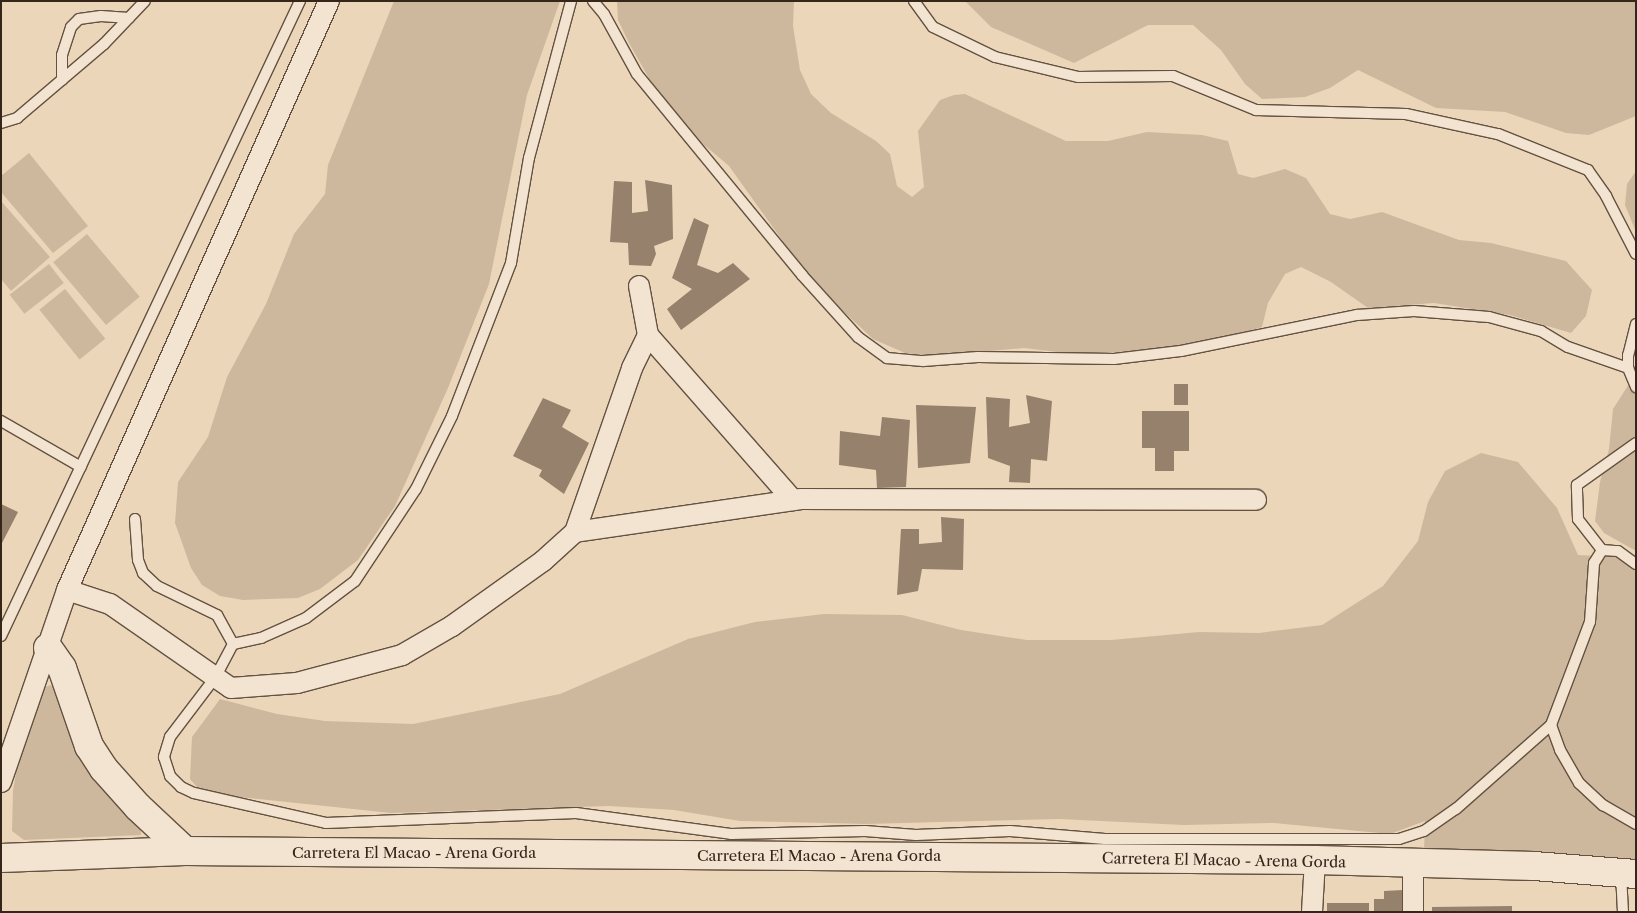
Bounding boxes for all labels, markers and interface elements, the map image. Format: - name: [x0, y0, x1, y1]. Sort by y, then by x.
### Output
- street label: Carretera El Macao - Arena Gorda: [291, 844, 537, 862]
- street label: Carretera El Macao - Arena Gorda: [696, 847, 942, 865]
- street label: Carretera El Macao - Arena Gorda: [1101, 849, 1347, 871]

